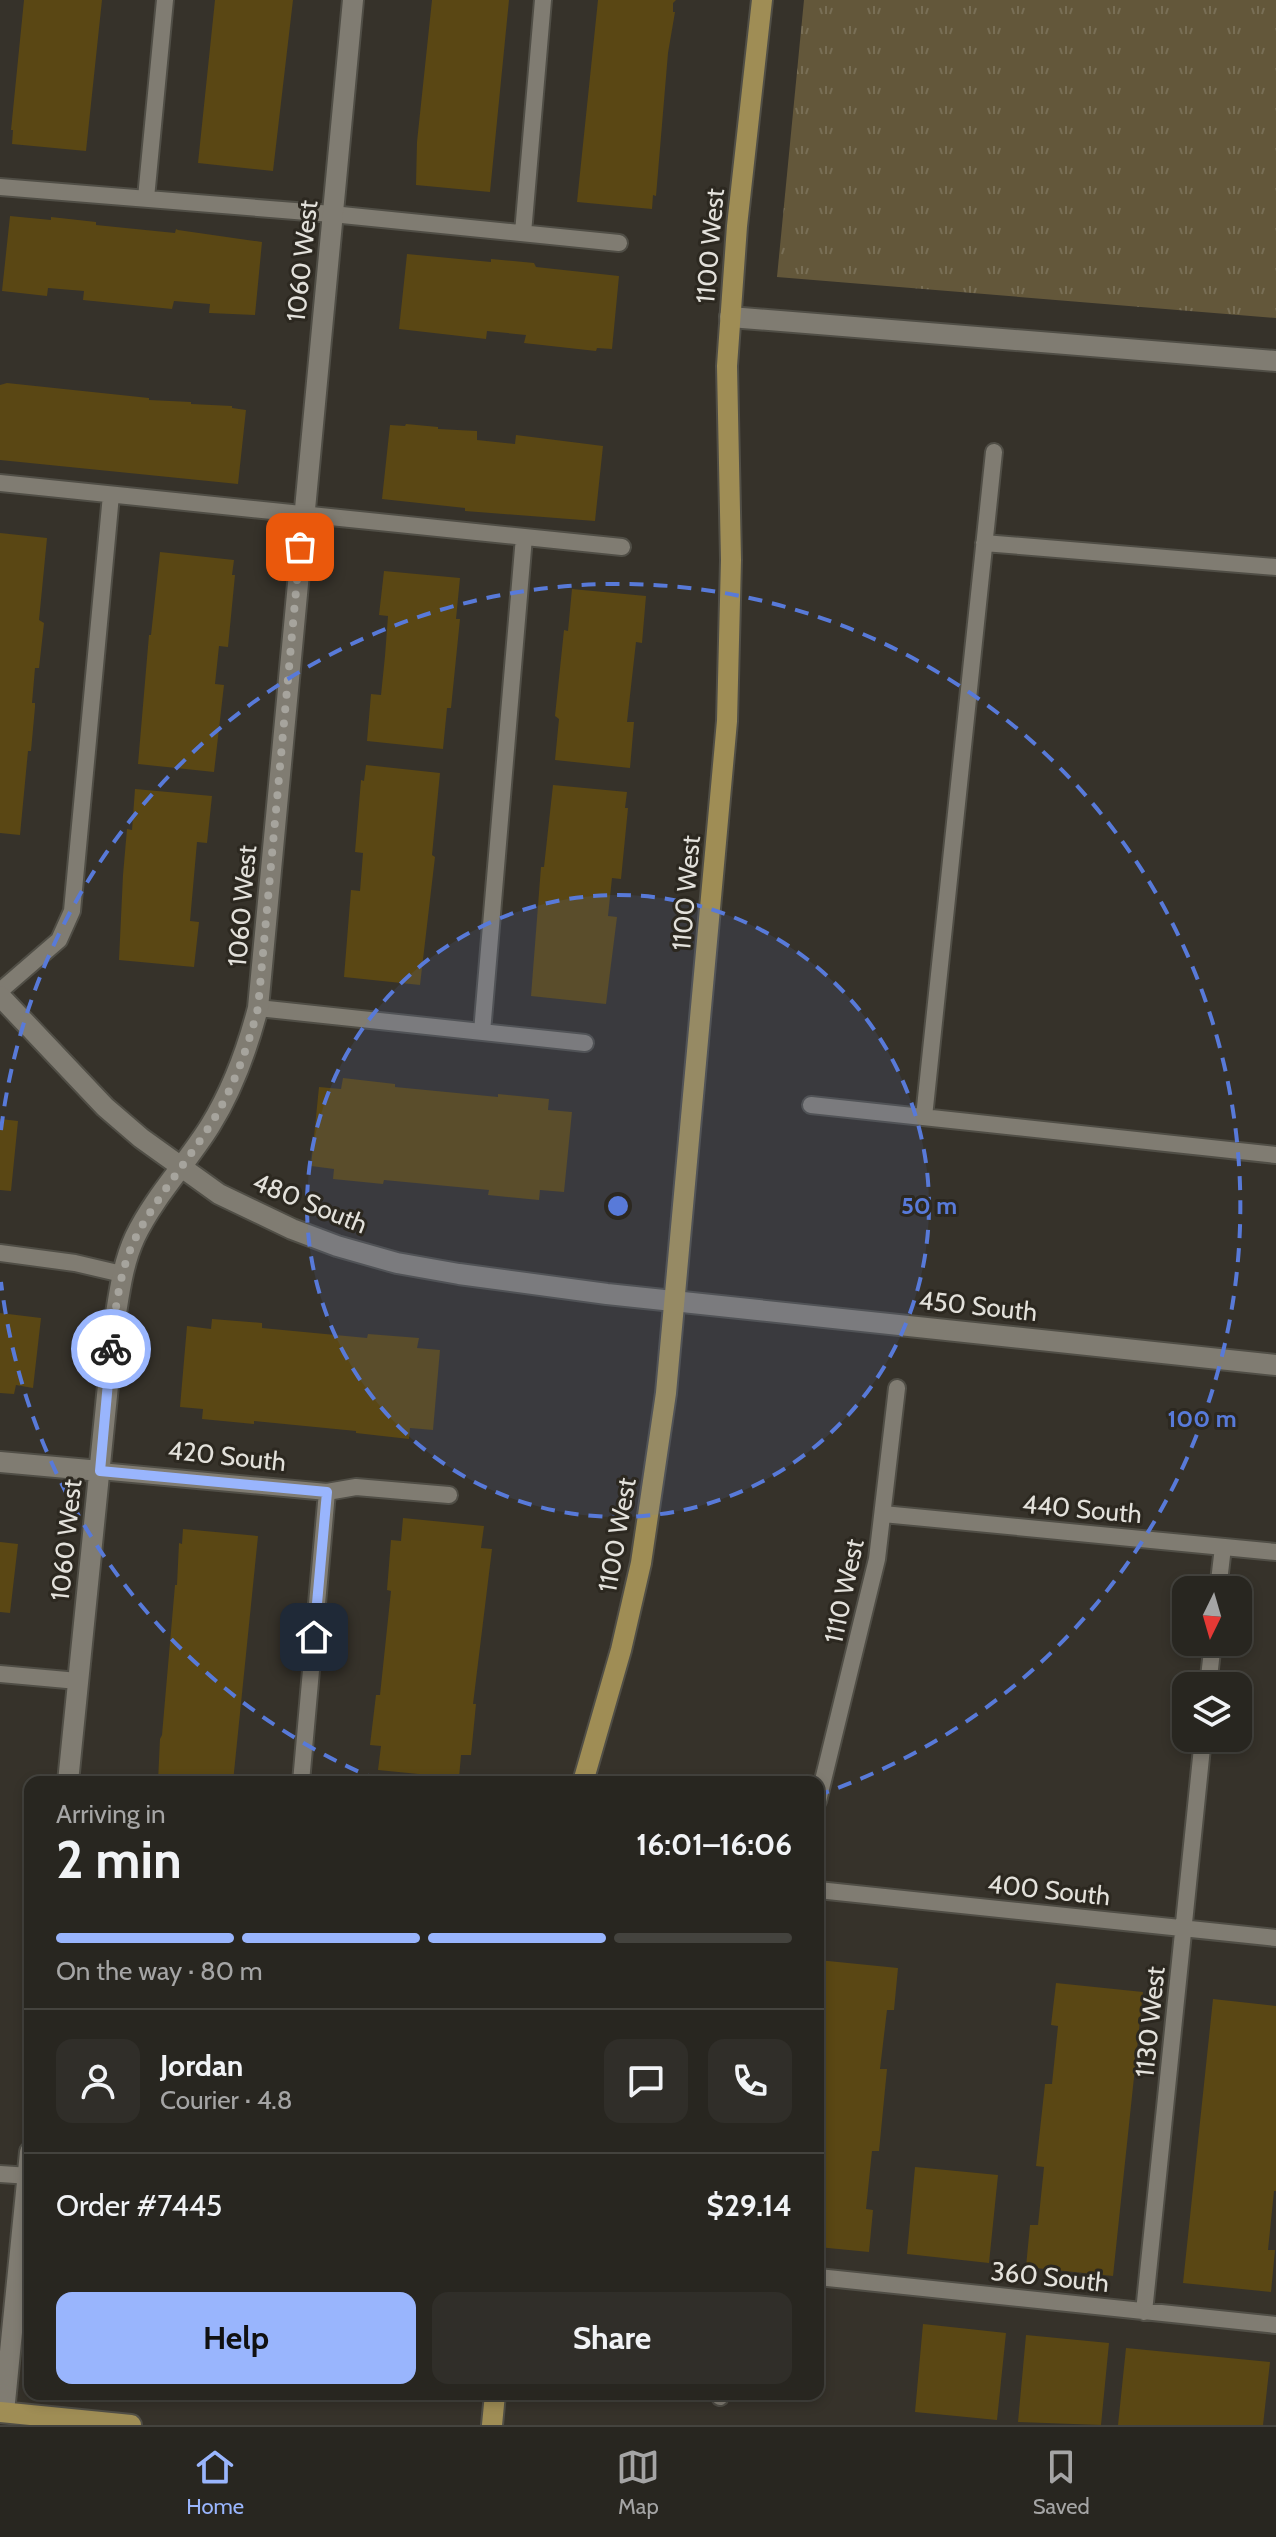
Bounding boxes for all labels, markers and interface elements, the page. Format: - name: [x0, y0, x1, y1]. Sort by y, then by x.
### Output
- street label: 1100 West: [689, 187, 731, 305]
- street label: 1060 West: [280, 199, 324, 323]
- pin: [266, 513, 334, 581]
- icon: bag: [278, 525, 322, 569]
- street label: 1100 West: [665, 834, 707, 952]
- street label: 1060 West: [221, 844, 263, 968]
- street label: 480 South: [248, 1166, 372, 1240]
- text: 50 m: [901, 1191, 957, 1220]
- centre of rings: [604, 1192, 632, 1220]
- street label: 450 South: [917, 1284, 1039, 1328]
- courier: [71, 1309, 151, 1389]
- icon: bike: [89, 1327, 133, 1371]
- text: 100 m: [1167, 1404, 1237, 1433]
- street label: 420 South: [166, 1434, 288, 1478]
- street label: 1100 West: [591, 1475, 643, 1595]
- street label: 1060 West: [44, 1478, 88, 1602]
- street label: 440 South: [1021, 1488, 1143, 1530]
- street label: 1110 West: [817, 1536, 871, 1646]
- north arrow: [1172, 1576, 1252, 1656]
- map controls: [1172, 1576, 1252, 1752]
- pin: [280, 1603, 348, 1671]
- icon: home: [292, 1615, 336, 1659]
- button: layers: [1172, 1672, 1252, 1752]
- text: Arriving in: [56, 1798, 166, 1830]
- text: 16:01–16:06: [636, 1826, 792, 1863]
- text: 2 min: [56, 1828, 182, 1891]
- street label: 400 South: [986, 1868, 1112, 1912]
- text: On the way · 80 m: [56, 1955, 263, 1987]
- street label: 1130 West: [1128, 1965, 1172, 2079]
- button: person: [56, 2039, 140, 2123]
- button: chat: [604, 2039, 688, 2123]
- button: phone: [708, 2039, 792, 2123]
- text: Jordan: [160, 2047, 243, 2084]
- text: Courier · 4.8: [160, 2084, 293, 2116]
- text: Order #7445: [56, 2187, 222, 2224]
- text: $29.14: [707, 2187, 792, 2224]
- street label: 360 South: [989, 2255, 1111, 2299]
- button: Help: [56, 2292, 416, 2384]
- button: Share: [432, 2292, 792, 2384]
- tab: Home: [186, 2445, 244, 2520]
- tab: Map: [616, 2445, 660, 2520]
- tab: Saved: [1033, 2445, 1090, 2520]

